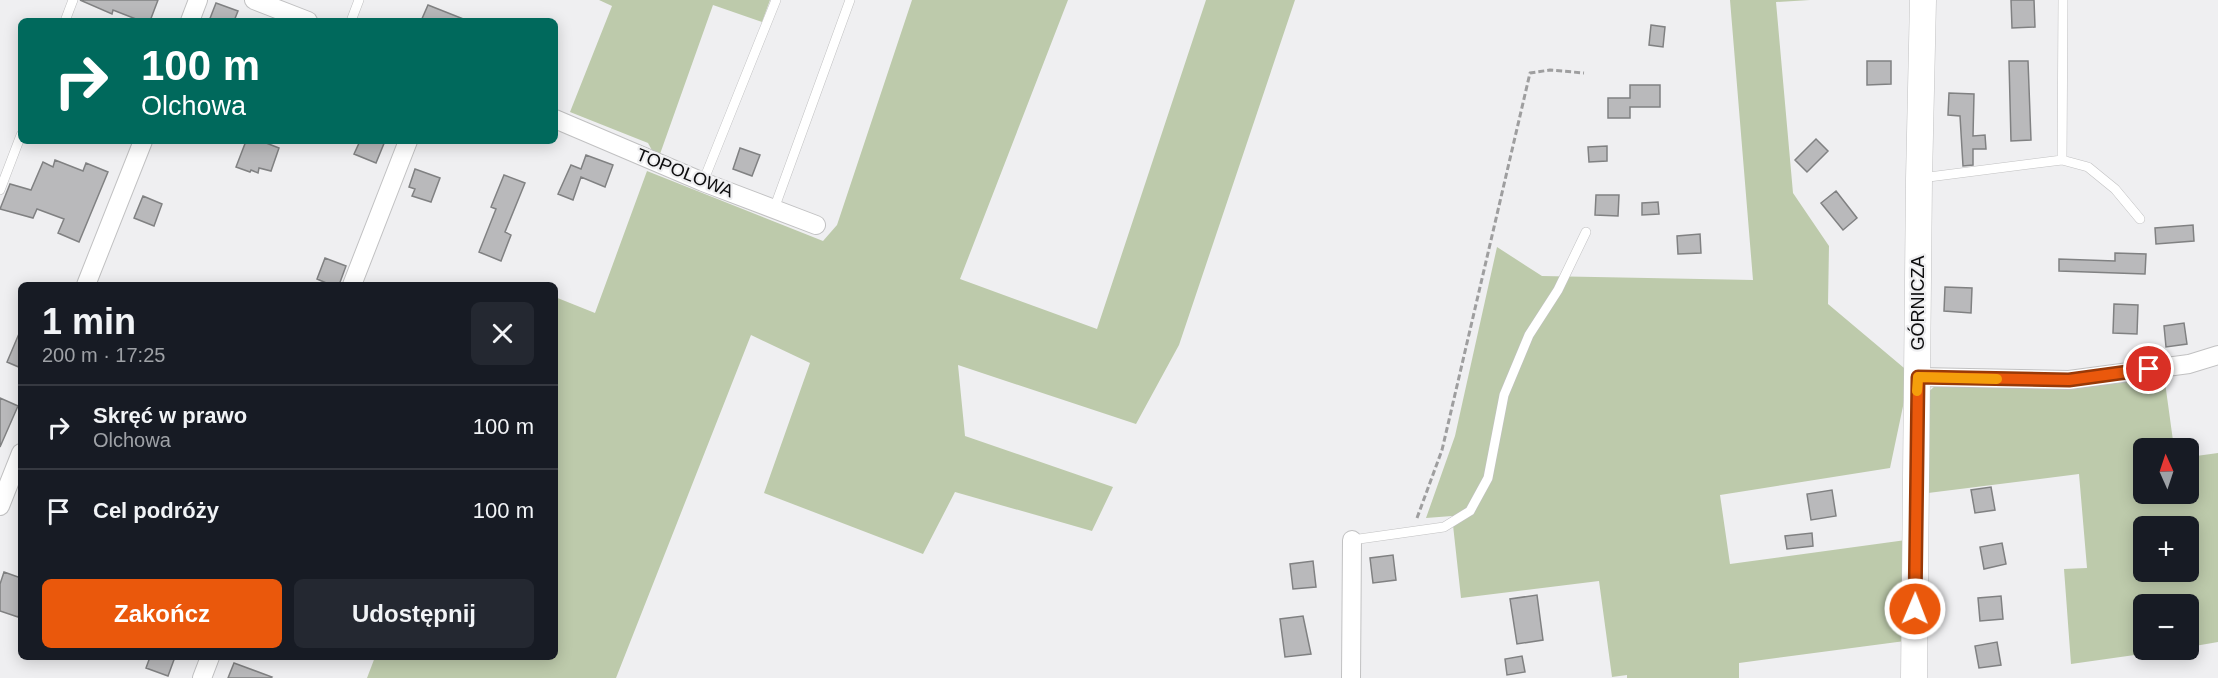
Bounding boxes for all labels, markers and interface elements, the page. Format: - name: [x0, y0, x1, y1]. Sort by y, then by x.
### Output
- icon: right: [42, 42, 120, 120]
- text: 100 m: [141, 42, 260, 89]
- text: Olchowa: [141, 91, 246, 121]
- street label: TOPOLOWA: [633, 144, 737, 202]
- street label: GÓRNICZA: [1907, 255, 1928, 351]
- text: 1 min: [42, 301, 136, 342]
- button: close: [471, 302, 534, 365]
- pin: [2123, 343, 2174, 394]
- text: 200 m · 17:25: [42, 344, 165, 366]
- icon: arrive: [2132, 352, 2165, 385]
- text: Skręć w prawo: [93, 403, 247, 428]
- icon: right: [42, 411, 75, 444]
- text: 100 m: [473, 414, 534, 439]
- text: Olchowa: [93, 429, 171, 451]
- north arrow: [2133, 438, 2199, 504]
- map controls: [2133, 438, 2199, 660]
- icon: arrive: [42, 495, 75, 528]
- text: Cel podróży: [93, 498, 219, 523]
- text: 100 m: [473, 498, 534, 523]
- button: +: [2133, 516, 2199, 582]
- position arrow: [1883, 577, 1947, 641]
- button: Zakończ: [42, 579, 282, 648]
- button: Udostępnij: [294, 579, 534, 648]
- button: −: [2133, 594, 2199, 660]

